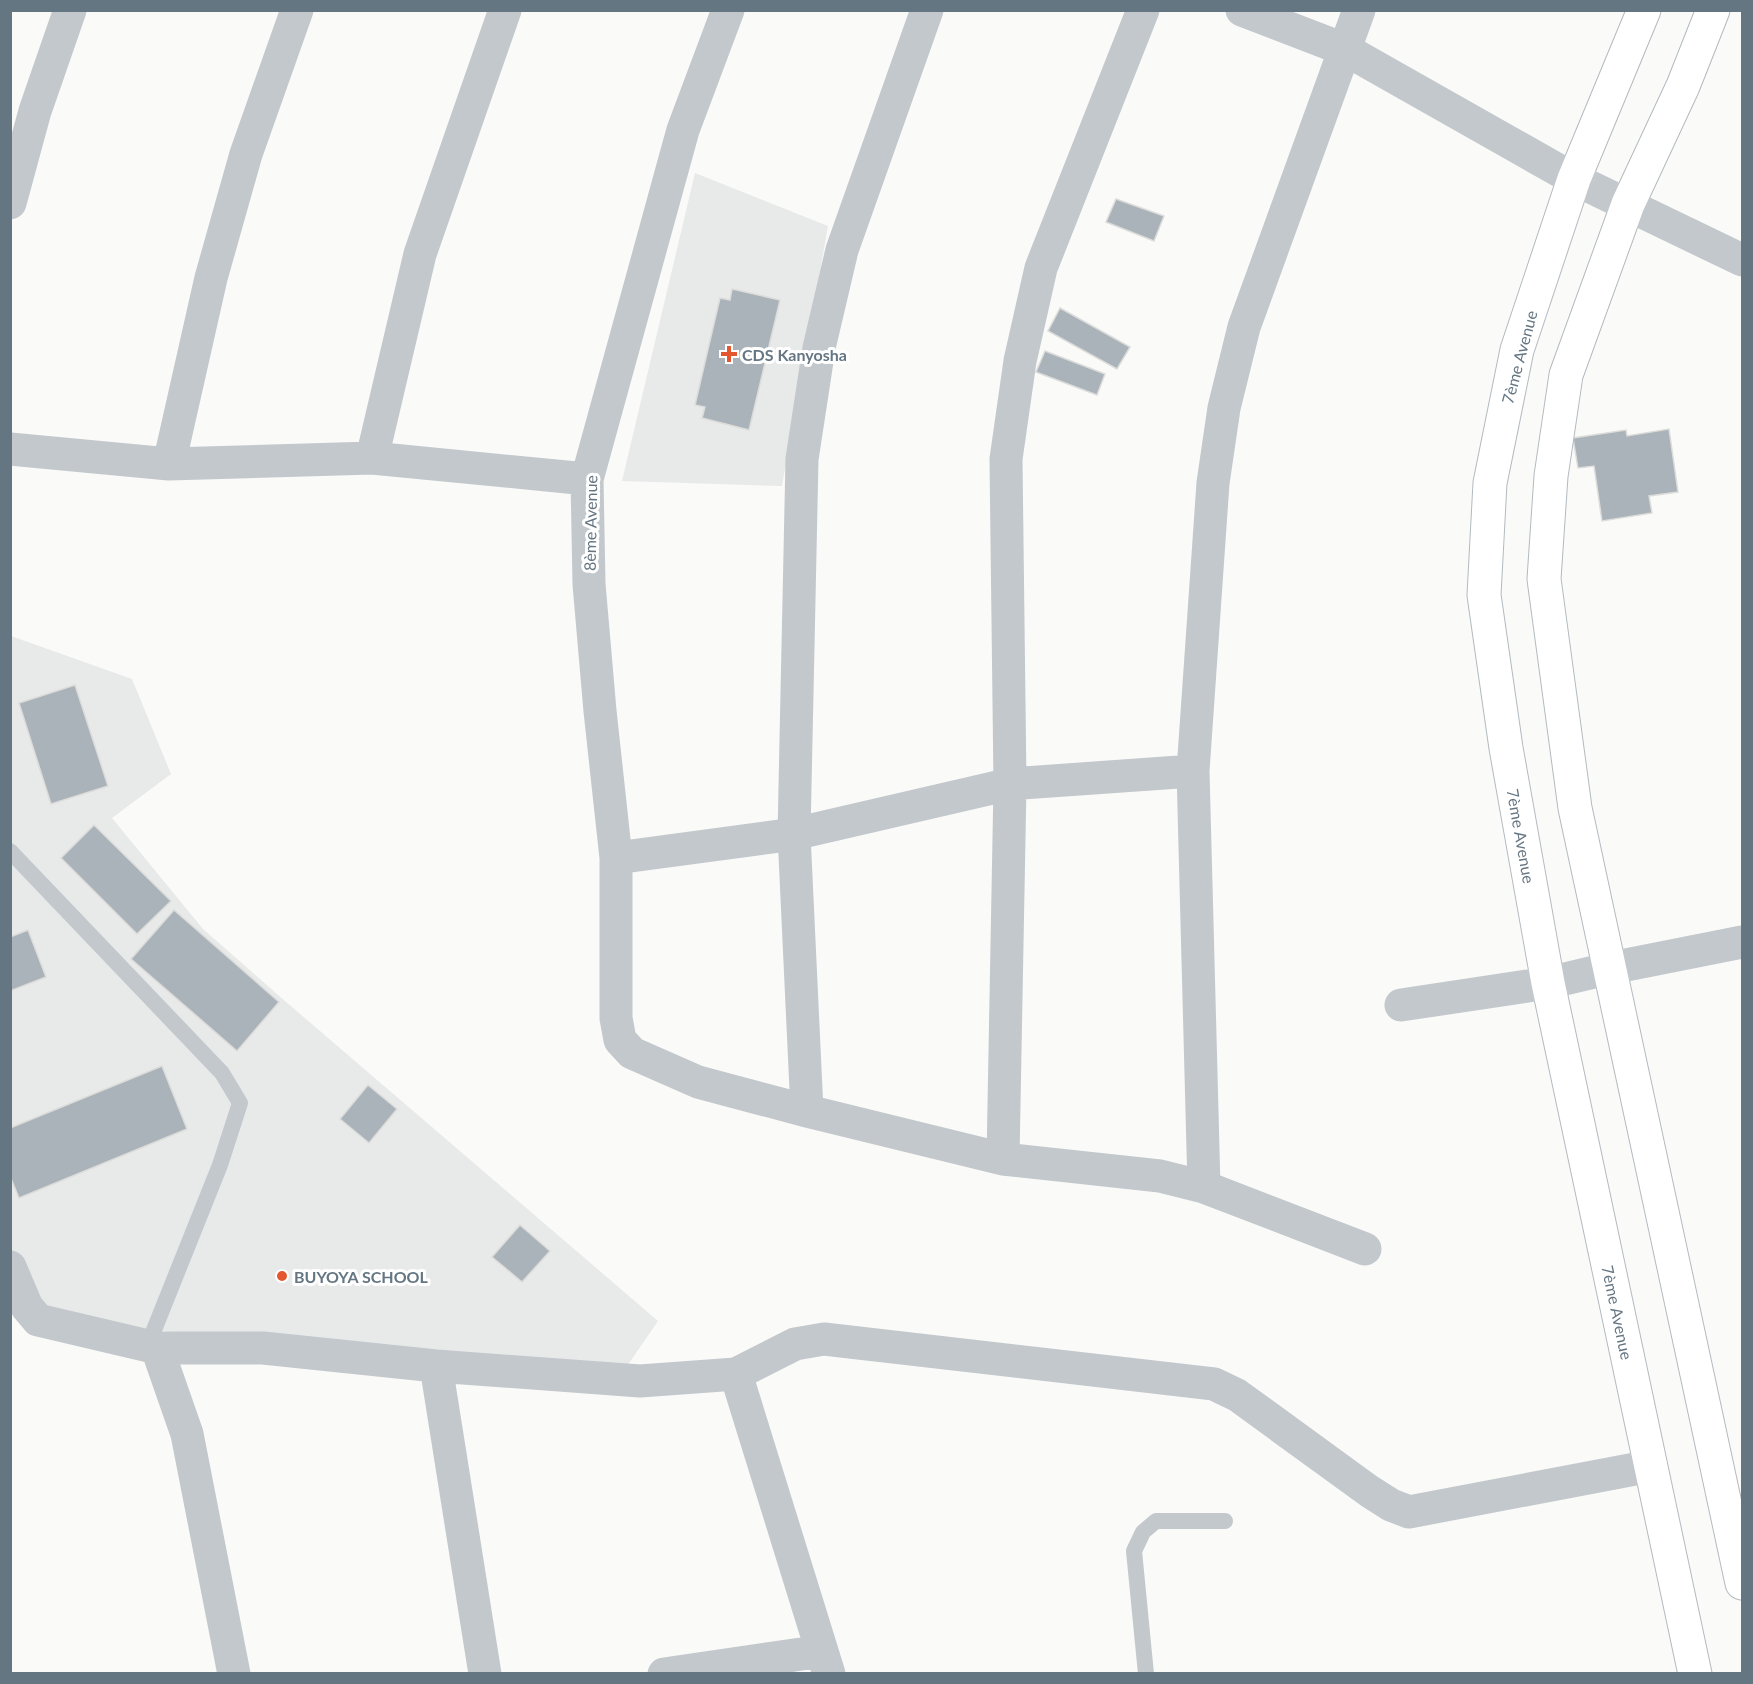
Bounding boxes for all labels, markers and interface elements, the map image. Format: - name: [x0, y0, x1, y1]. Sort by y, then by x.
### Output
- street label: 7ème Avenue: [1497, 308, 1541, 406]
- marker: CDS Kanyosha: [720, 345, 738, 363]
- place label: CDS Kanyosha: [742, 345, 847, 364]
- street label: 8ème Avenue: [580, 475, 600, 571]
- street label: 7ème Avenue: [1504, 787, 1540, 885]
- street label: 7ème Avenue: [1599, 1263, 1637, 1361]
- place label: BUYOYA SCHOOL: [294, 1267, 429, 1286]
- marker: BUYOYA SCHOOL: [275, 1269, 289, 1283]

